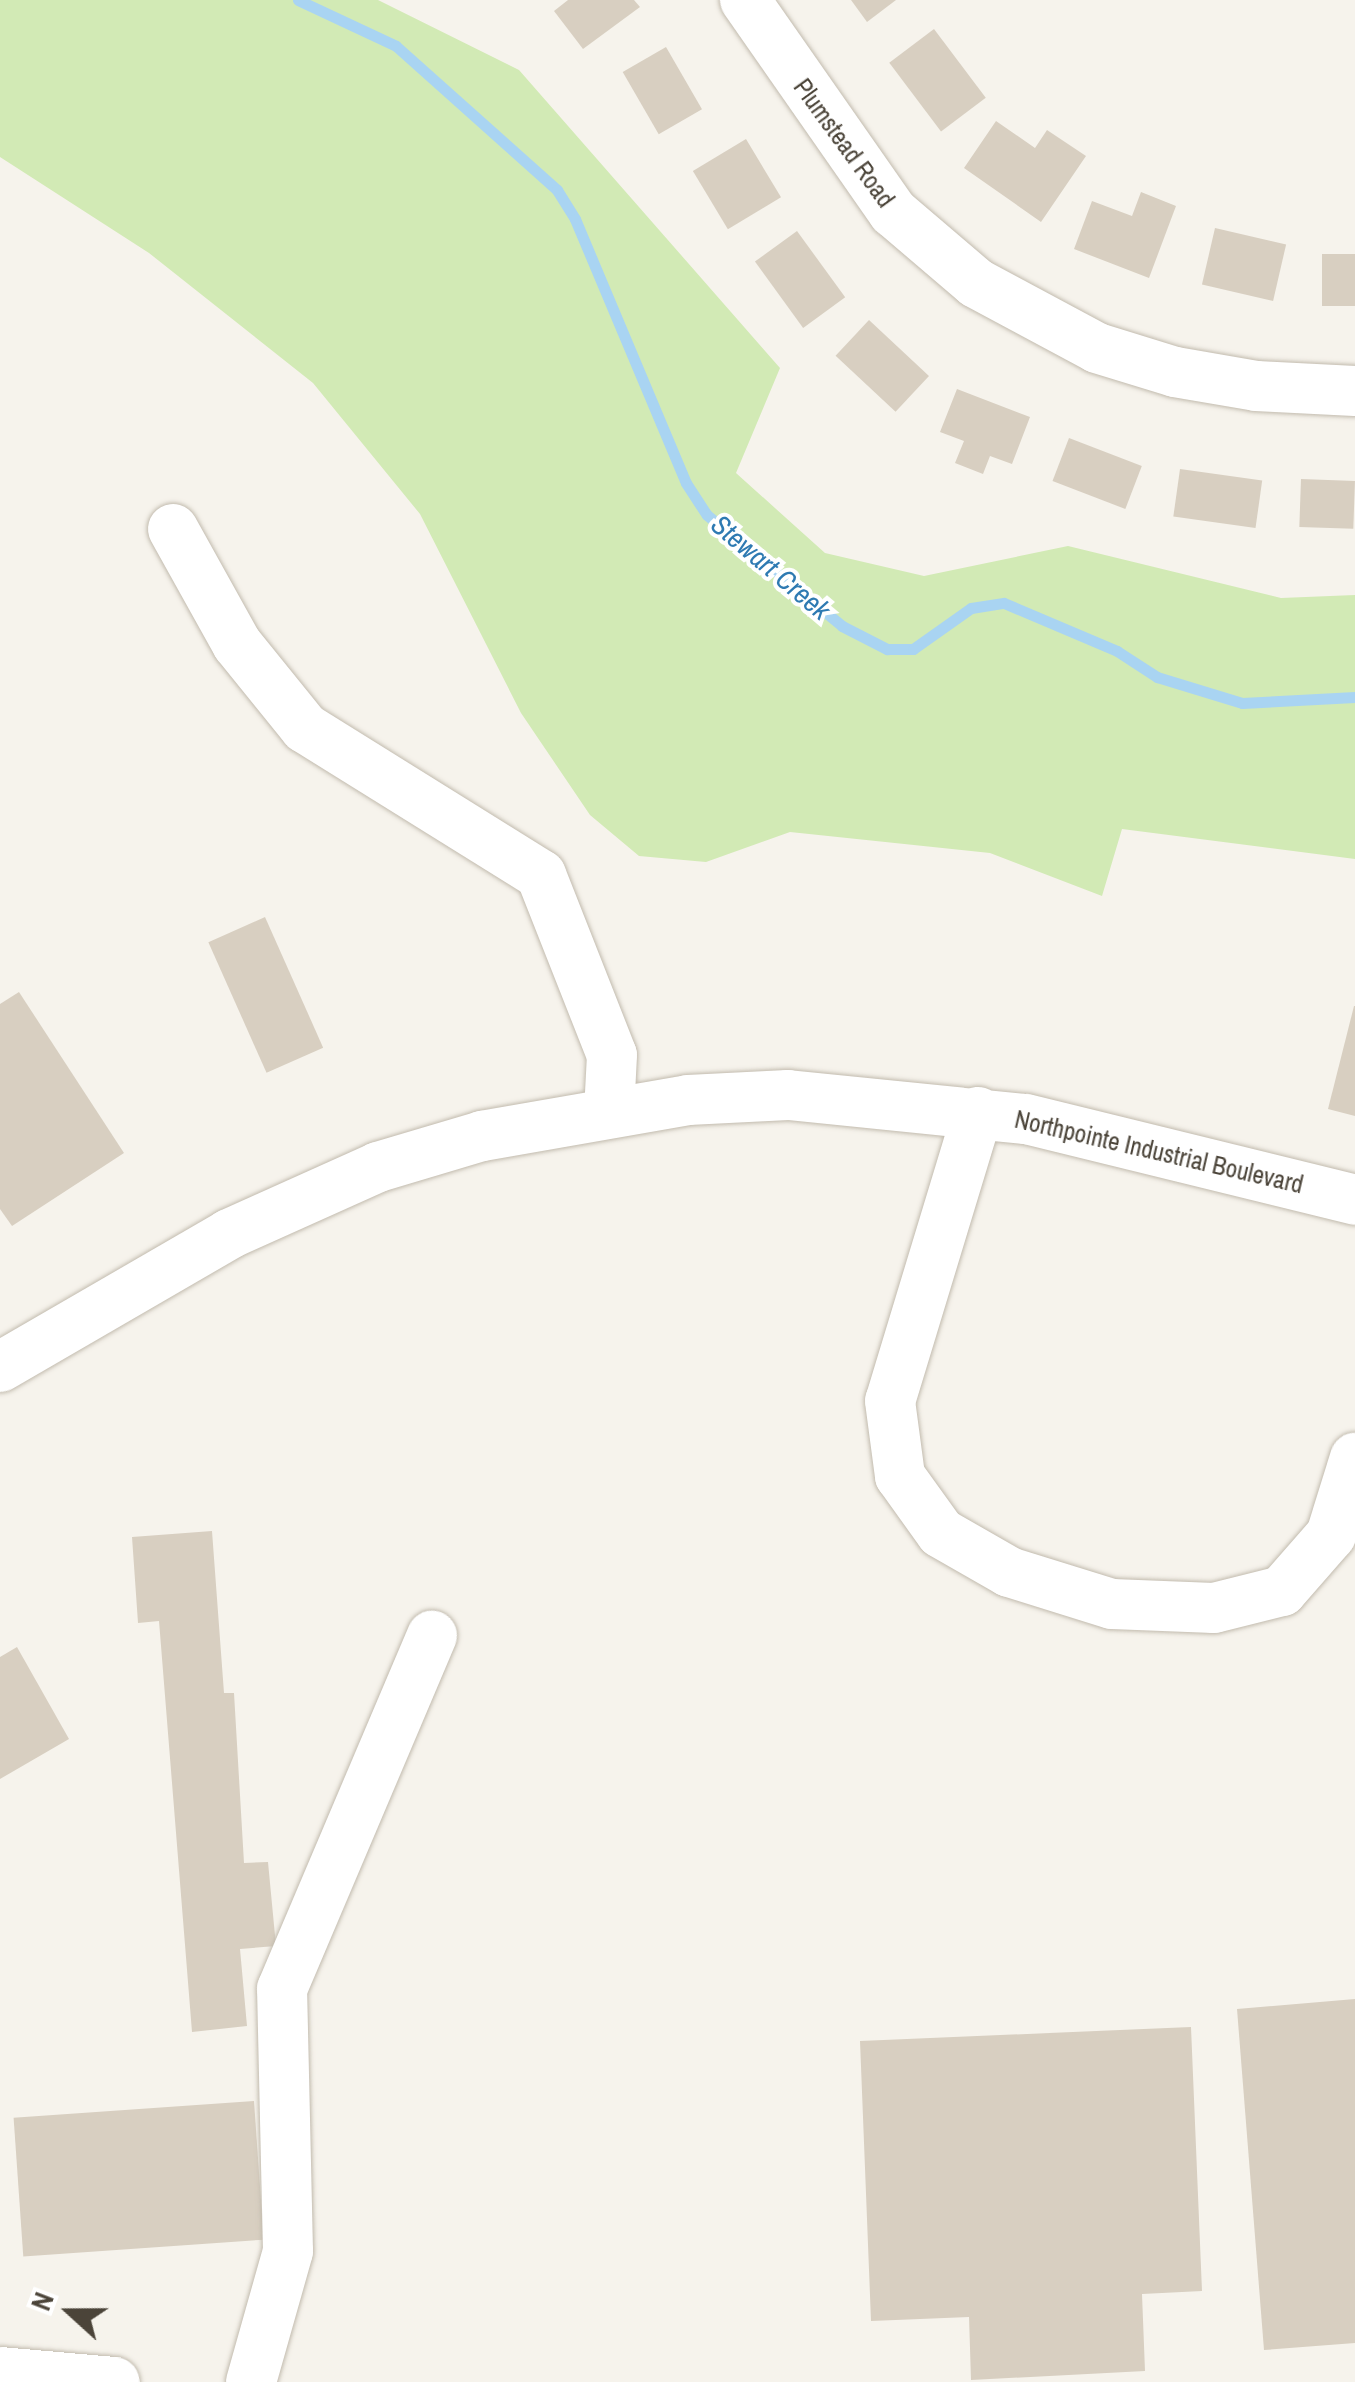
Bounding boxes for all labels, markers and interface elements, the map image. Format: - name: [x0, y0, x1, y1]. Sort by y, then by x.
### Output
- street label: Plumstead Road: [787, 73, 901, 213]
- water label: Stewart Creek: [704, 507, 838, 627]
- street label: Northpointe Industrial Boulevard: [1012, 1104, 1306, 1200]
- north arrow: [20, 2262, 120, 2362]
- text: N: [21, 2287, 63, 2316]

